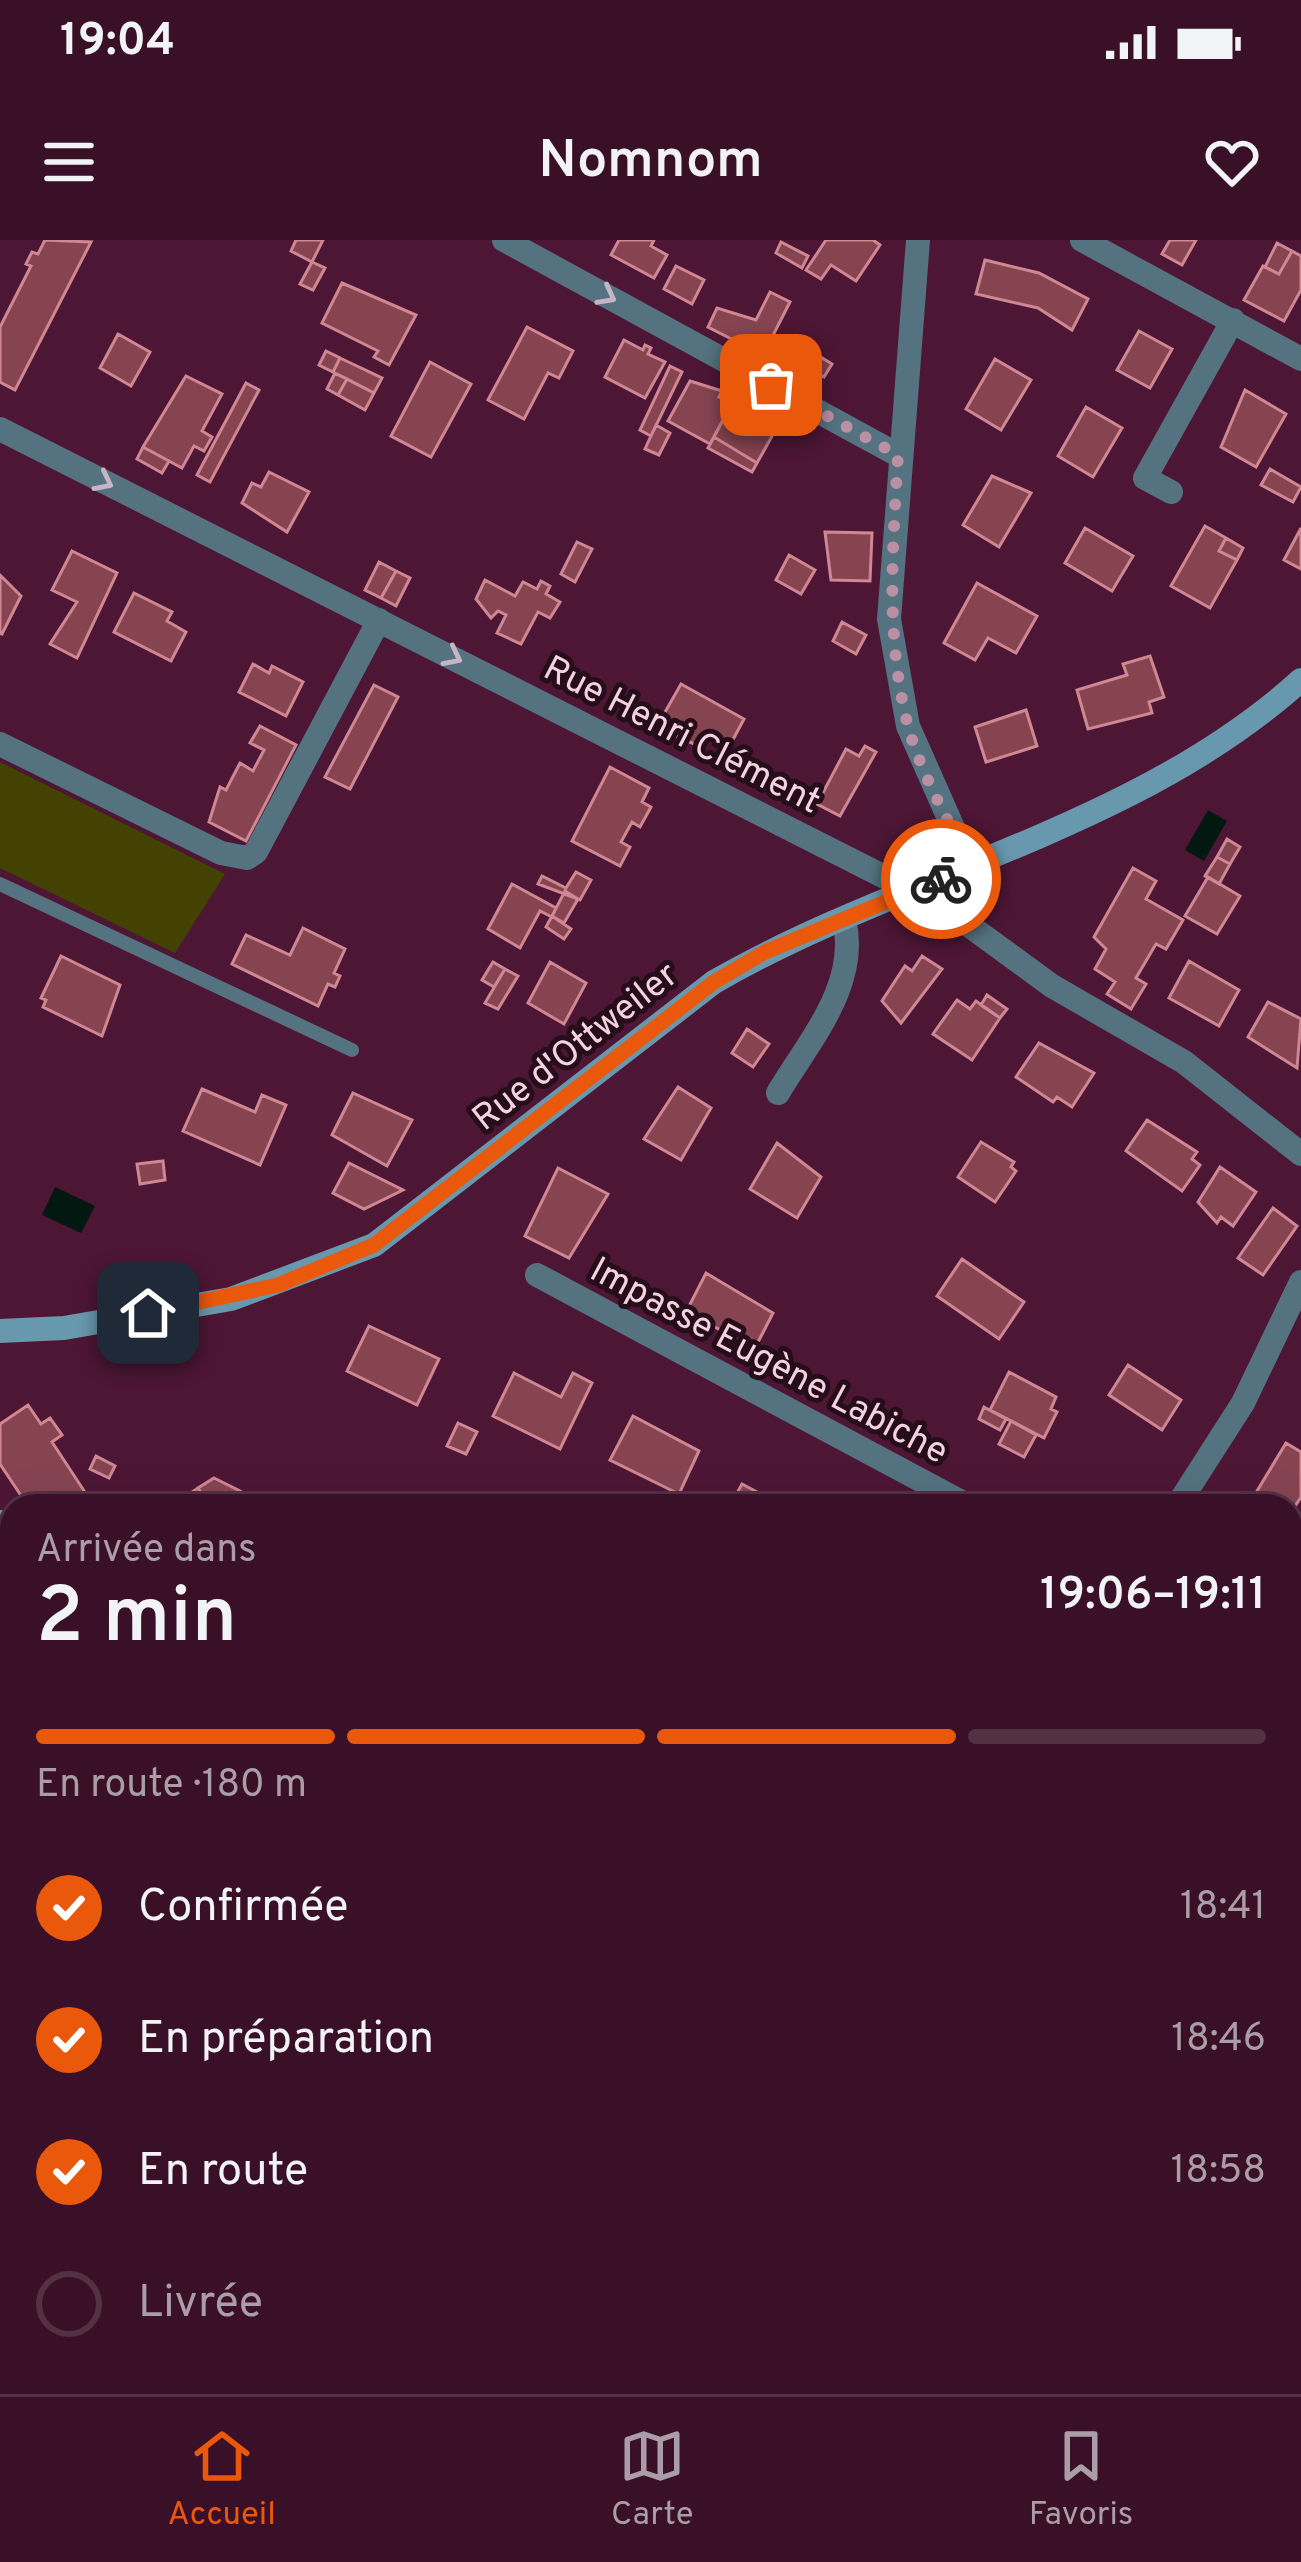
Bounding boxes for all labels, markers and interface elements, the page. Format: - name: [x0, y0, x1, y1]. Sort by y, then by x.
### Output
- text: 19:04: [60, 14, 175, 71]
- text: Nomnom: [538, 128, 763, 197]
- icon: menu: [36, 129, 102, 195]
- icon: heart: [1199, 129, 1265, 195]
- one-way arrow: [594, 282, 615, 305]
- pin: [720, 334, 822, 436]
- icon: bag: [738, 352, 804, 418]
- one-way arrow: [92, 467, 114, 490]
- one-way arrow: [440, 643, 462, 666]
- street label: Rue Henri Clément: [535, 647, 827, 826]
- courier: [881, 819, 1001, 939]
- icon: bike: [908, 846, 974, 912]
- street label: Rue d'Ottweiler: [464, 953, 689, 1143]
- street label: Impasse Eugène Labiche: [581, 1249, 955, 1476]
- pin: [97, 1262, 199, 1364]
- icon: home: [115, 1280, 181, 1346]
- text: Arrivée dans: [36, 1527, 256, 1576]
- text: 19:06–19:11: [1040, 1568, 1266, 1625]
- text: 2 min: [36, 1571, 237, 1670]
- text: En route · 180 m: [36, 1762, 307, 1811]
- icon: check: [36, 1875, 102, 1941]
- text: Confirmée: [138, 1880, 348, 1937]
- text: 18:41: [1180, 1884, 1266, 1933]
- icon: check: [36, 2007, 102, 2073]
- text: En préparation: [138, 2012, 434, 2069]
- text: 18:46: [1171, 2016, 1266, 2065]
- icon: check: [36, 2139, 102, 2205]
- text: En route: [138, 2144, 308, 2201]
- text: 18:58: [1171, 2148, 1266, 2197]
- text: Livrée: [138, 2276, 263, 2333]
- tab: Accueil: [168, 2423, 276, 2537]
- tab: Carte: [611, 2423, 693, 2537]
- tab: Favoris: [1029, 2423, 1133, 2537]

